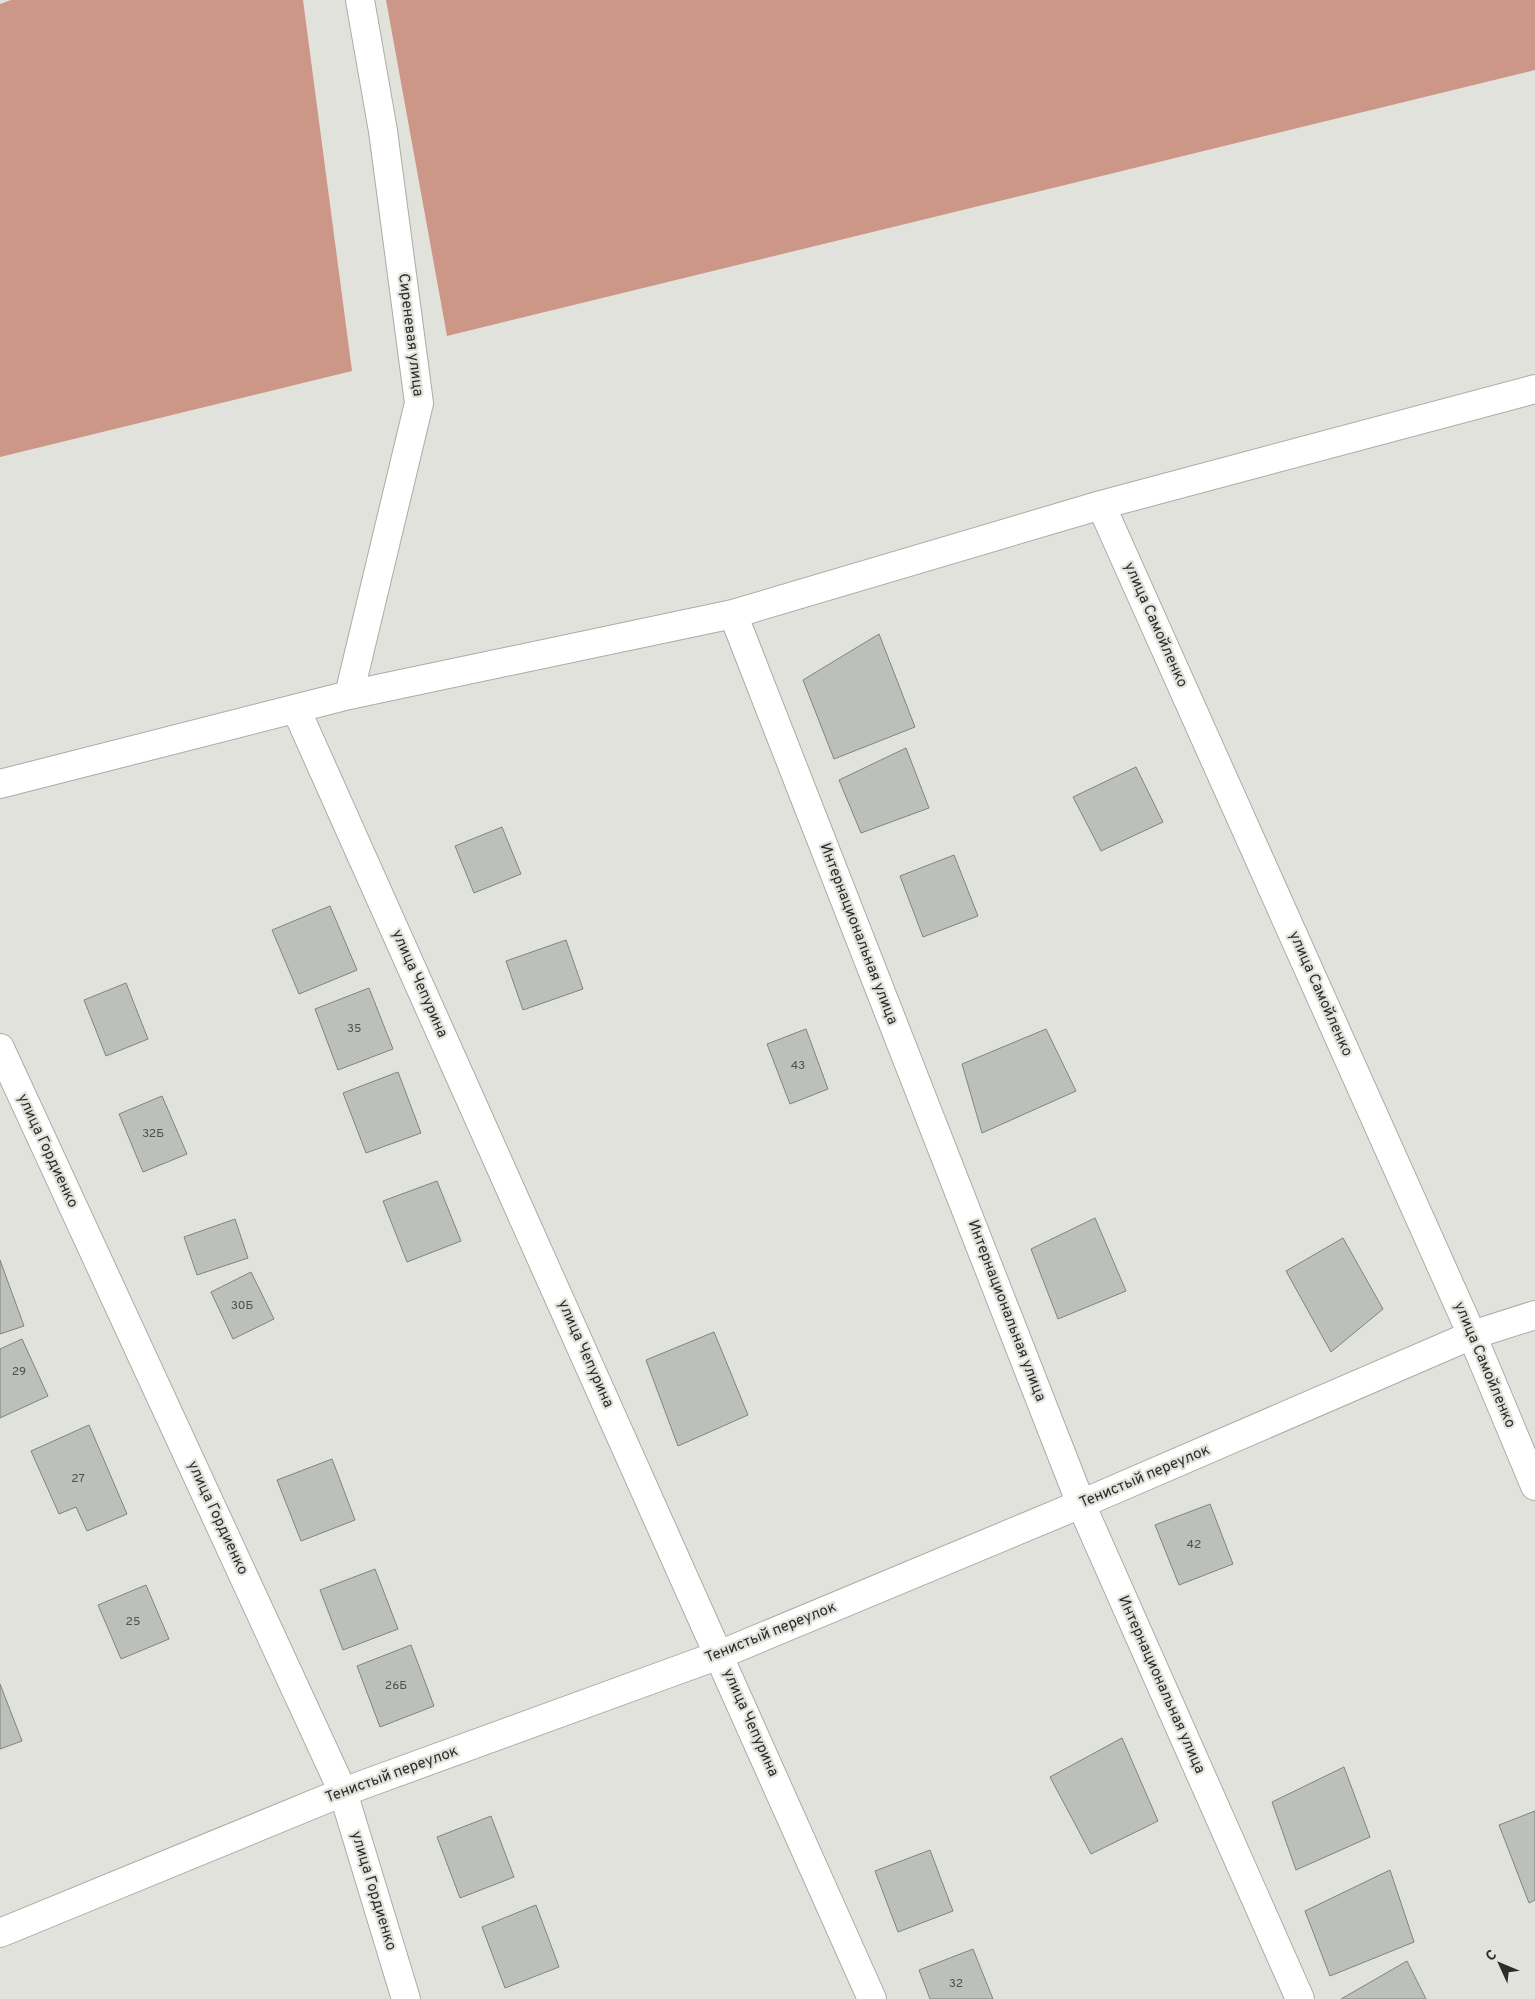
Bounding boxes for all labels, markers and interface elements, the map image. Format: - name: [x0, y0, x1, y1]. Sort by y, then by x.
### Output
- street label: Сиреневая улица: [393, 272, 427, 398]
- street label: улица Самойленко: [1119, 559, 1191, 691]
- street label: Интернациональная улица: [815, 841, 901, 1027]
- street label: улица Чепурина: [387, 927, 451, 1041]
- street label: улица Самойленко: [1284, 928, 1356, 1060]
- house number: 35: [347, 1021, 361, 1037]
- house number: 43: [791, 1058, 805, 1074]
- street label: улица Гордиенко: [12, 1091, 82, 1211]
- house number: 32Б: [142, 1126, 164, 1142]
- street label: Интернациональная улица: [963, 1218, 1049, 1404]
- street label: улица Чепурина: [553, 1297, 617, 1411]
- house number: 30Б: [231, 1298, 253, 1314]
- street label: улица Самойленко: [1449, 1299, 1519, 1431]
- house number: 29: [12, 1364, 26, 1380]
- street label: Тенистый переулок: [1077, 1441, 1213, 1513]
- street label: улица Гордиенко: [182, 1458, 252, 1578]
- house number: 27: [71, 1471, 85, 1487]
- house number: 42: [1187, 1537, 1201, 1553]
- street label: Интернациональная улица: [1113, 1593, 1209, 1777]
- street label: Тенистый переулок: [703, 1598, 839, 1668]
- house number: 25: [126, 1614, 140, 1630]
- street label: улица Чепурина: [718, 1666, 782, 1780]
- house number: 26Б: [385, 1678, 407, 1694]
- street label: Тенистый переулок: [323, 1742, 461, 1808]
- street label: улица Гордиенко: [346, 1829, 400, 1953]
- north arrow: [1475, 1939, 1525, 1989]
- text: С: [1483, 1947, 1501, 1965]
- house number: 32: [949, 1976, 963, 1992]

